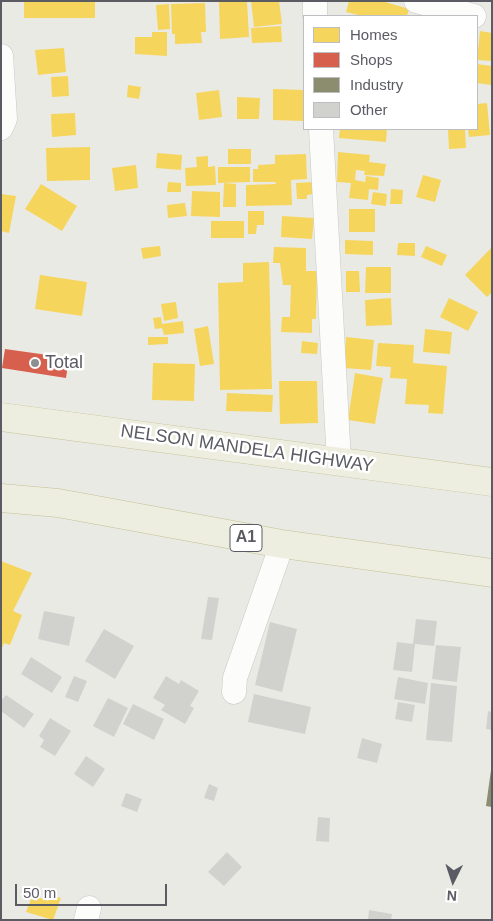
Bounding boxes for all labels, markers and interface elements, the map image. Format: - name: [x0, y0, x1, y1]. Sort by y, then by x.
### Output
- legend: [303, 15, 478, 130]
- text: Homes: [350, 26, 398, 43]
- text: Shops: [350, 51, 393, 68]
- text: Industry: [350, 76, 403, 93]
- text: Other: [350, 101, 388, 118]
- place label: Total: [45, 352, 83, 374]
- marker: Total: [29, 357, 41, 369]
- street label: NELSON MANDELA HIGHWAY: [119, 421, 375, 477]
- road number: A1: [230, 524, 262, 552]
- north arrow: [428, 856, 478, 906]
- scale bar: [18, 874, 170, 906]
- text: 50 m: [23, 884, 56, 901]
- text: N: [446, 888, 458, 904]

